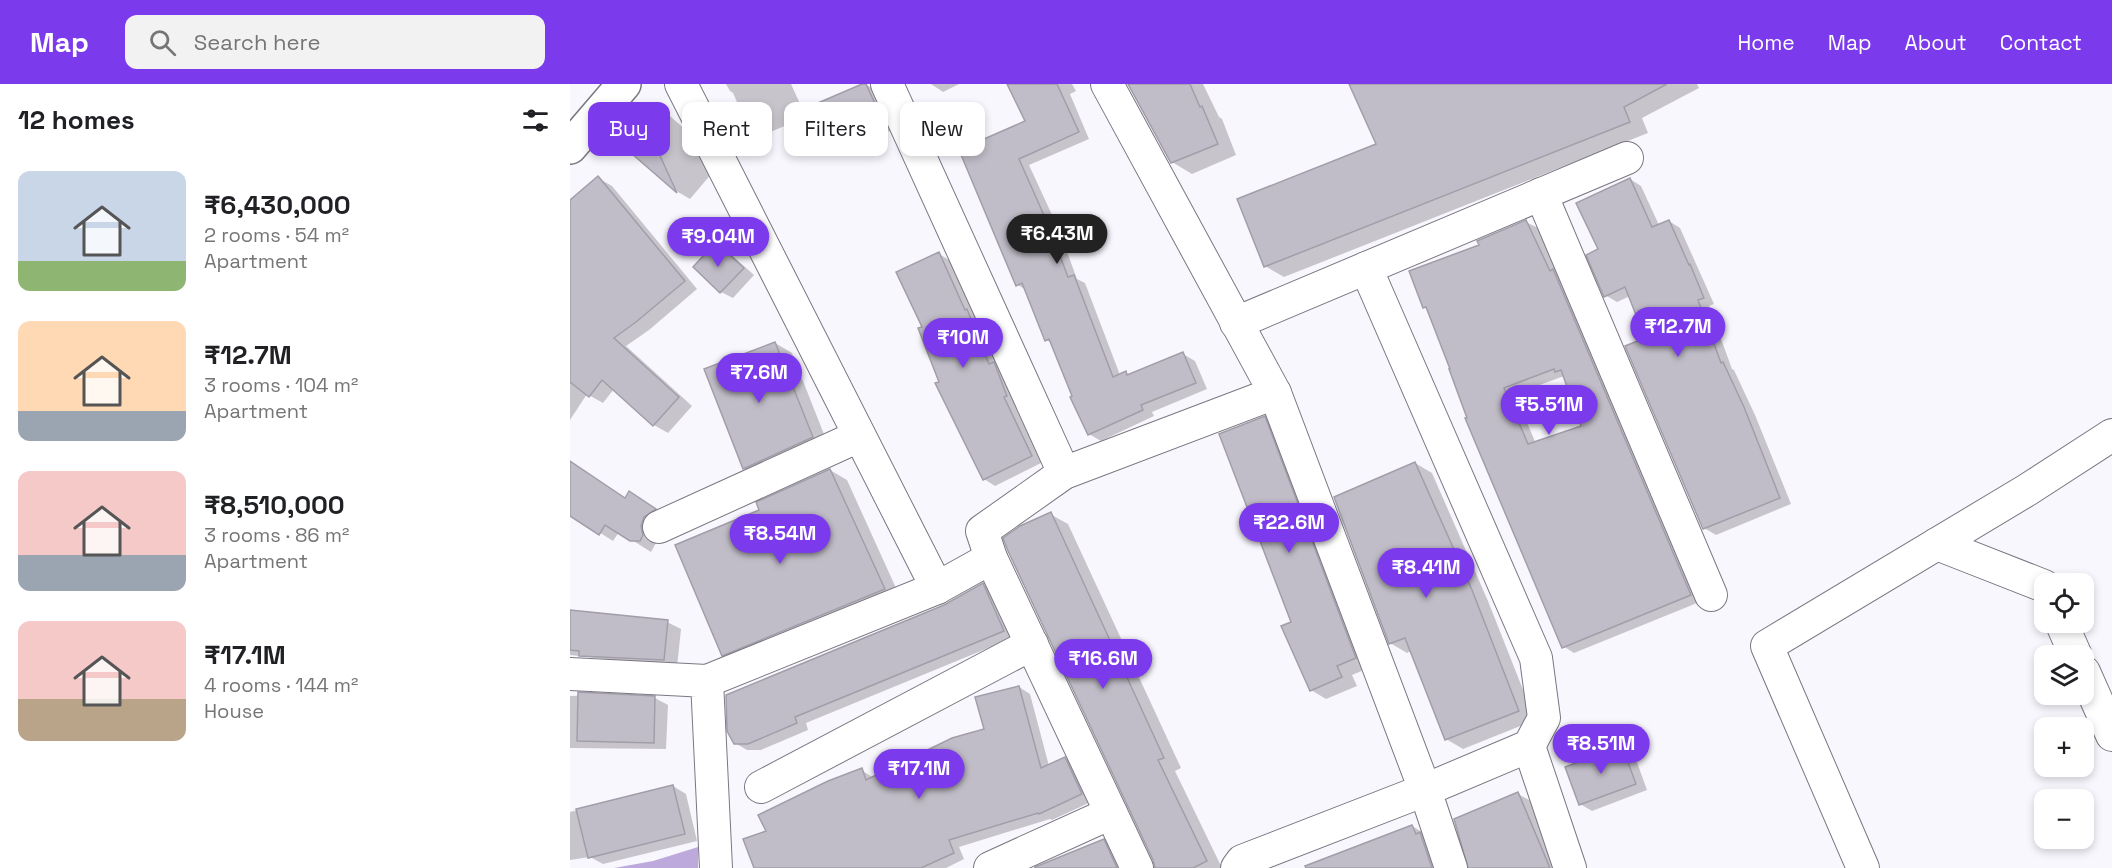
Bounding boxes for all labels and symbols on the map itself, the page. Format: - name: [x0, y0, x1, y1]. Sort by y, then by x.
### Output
- pin: ₹6.43M: [1008, 214, 1106, 265]
- pin: ₹9.04M: [669, 217, 767, 268]
- pin: ₹12.7M: [1629, 307, 1727, 358]
- pin: ₹10M: [927, 318, 999, 369]
- pin: ₹7.6M: [717, 353, 801, 404]
- pin: ₹5.51M: [1500, 385, 1598, 436]
- pin: ₹22.6M: [1240, 503, 1338, 554]
- pin: ₹8.54M: [731, 514, 829, 565]
- pin: ₹8.41M: [1377, 548, 1475, 599]
- pin: ₹16.6M: [1054, 639, 1152, 690]
- pin: ₹8.51M: [1552, 724, 1650, 775]
- pin: ₹17.1M: [870, 749, 968, 800]

